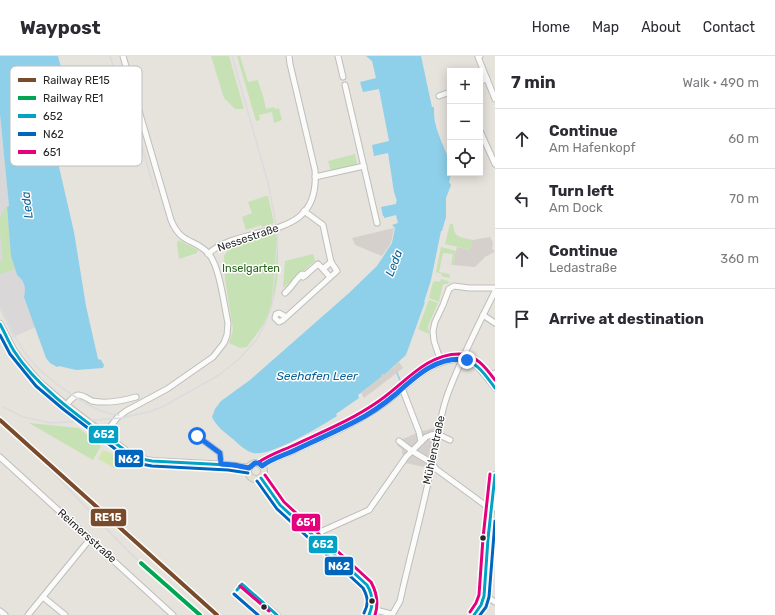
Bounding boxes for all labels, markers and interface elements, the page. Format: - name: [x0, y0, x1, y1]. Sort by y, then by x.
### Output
- text: Waypost: [20, 16, 101, 39]
- text: Home: [532, 19, 570, 36]
- text: Map: [592, 19, 619, 36]
- text: About: [641, 19, 681, 36]
- text: Contact: [703, 19, 755, 36]
- legend: [10, 66, 142, 166]
- map controls: [447, 68, 483, 176]
- button: +: [447, 68, 483, 104]
- text: 7 min: [511, 72, 556, 92]
- text: Railway RE15: [43, 74, 110, 87]
- text: Walk · 490 m: [683, 75, 759, 90]
- text: Railway RE1: [43, 92, 103, 105]
- button: −: [447, 104, 483, 140]
- text: 652: [43, 110, 63, 123]
- text: Continue: [549, 122, 618, 140]
- text: N62: [43, 128, 64, 141]
- icon: ahead: [511, 128, 533, 150]
- text: 60 m: [728, 131, 759, 146]
- button: locate: [447, 140, 483, 176]
- text: Am Hafenkopf: [549, 140, 635, 155]
- text: 651: [43, 146, 61, 159]
- text: Turn left: [549, 182, 614, 200]
- icon: left: [511, 188, 533, 210]
- water label: Leda: [18, 191, 36, 219]
- text: 70 m: [729, 191, 759, 206]
- text: Am Dock: [549, 200, 603, 215]
- street label: Nessestraße: [216, 221, 280, 255]
- text: Continue: [549, 242, 618, 260]
- water label: Leda: [383, 248, 405, 278]
- icon: ahead: [511, 248, 533, 270]
- text: 360 m: [720, 251, 759, 266]
- text: Ledastraße: [549, 260, 617, 275]
- park label: Inselgarten: [222, 262, 280, 275]
- icon: arrive: [511, 308, 533, 330]
- text: Arrive at destination: [549, 310, 704, 328]
- route end: [458, 351, 476, 369]
- water label: Seehafen Leer: [276, 369, 358, 383]
- street label: Mühlenstraße: [420, 414, 448, 486]
- line badge: 652: [88, 425, 119, 444]
- route start: [188, 427, 206, 445]
- text: 652: [93, 428, 115, 441]
- line badge: N62: [114, 449, 144, 468]
- text: N62: [118, 453, 140, 466]
- street label: Reimersstraße: [55, 506, 119, 566]
- line badge: RE15: [90, 508, 127, 527]
- text: RE15: [94, 511, 122, 524]
- line badge: 651: [291, 513, 321, 532]
- text: 651: [296, 516, 316, 529]
- unlabelled marker: [478, 533, 488, 543]
- line badge: 652: [308, 535, 338, 554]
- text: 652: [312, 538, 334, 551]
- line badge: N62: [324, 556, 354, 576]
- text: N62: [328, 560, 350, 573]
- unlabelled marker: [367, 596, 377, 606]
- unlabelled marker: [259, 602, 269, 612]

